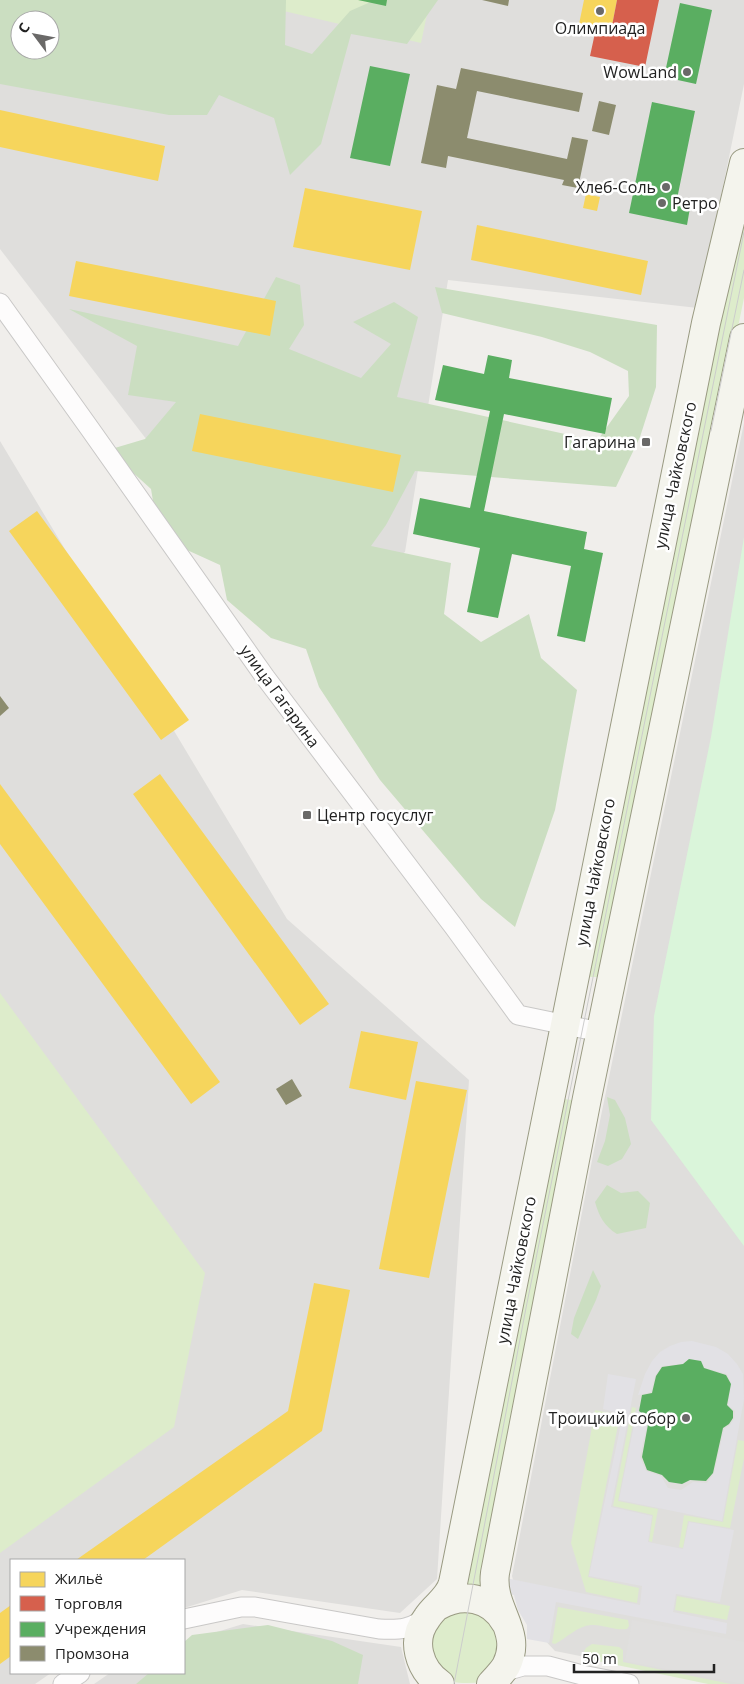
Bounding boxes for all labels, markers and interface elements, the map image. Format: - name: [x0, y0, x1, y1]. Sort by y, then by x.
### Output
- marker: Олимпиада: [594, 5, 606, 17]
- north arrow: [10, 10, 60, 60]
- place label: Олимпиада: [555, 17, 645, 39]
- text: С: [13, 19, 34, 37]
- place label: WowLand: [603, 61, 677, 83]
- marker: WowLand: [681, 66, 693, 78]
- place label: Хлеб-Соль: [576, 176, 656, 198]
- marker: Хлеб-Соль: [660, 181, 672, 193]
- place label: Ретро: [672, 192, 718, 214]
- marker: Ретро: [656, 197, 668, 209]
- street label: улица Чайковского: [649, 399, 701, 551]
- place label: Гагарина: [564, 431, 636, 453]
- marker: Гагарина: [640, 436, 652, 448]
- street label: улица Гагарина: [235, 640, 325, 752]
- street label: улица Чайковского: [570, 796, 620, 948]
- place label: Центр госуслуг: [317, 804, 433, 826]
- marker: Центр госуслуг: [301, 809, 313, 821]
- street label: улица Чайковского: [491, 1194, 541, 1346]
- place label: Троицкий собор: [549, 1407, 676, 1429]
- marker: Троицкий собор: [680, 1412, 692, 1424]
- legend: [10, 1559, 185, 1674]
- text: Жильё: [55, 1568, 103, 1588]
- text: Торговля: [55, 1593, 122, 1613]
- text: Учреждения: [55, 1618, 146, 1638]
- scale bar: [574, 1642, 714, 1674]
- text: Промзона: [55, 1643, 129, 1663]
- text: 50 m: [582, 1648, 617, 1668]

